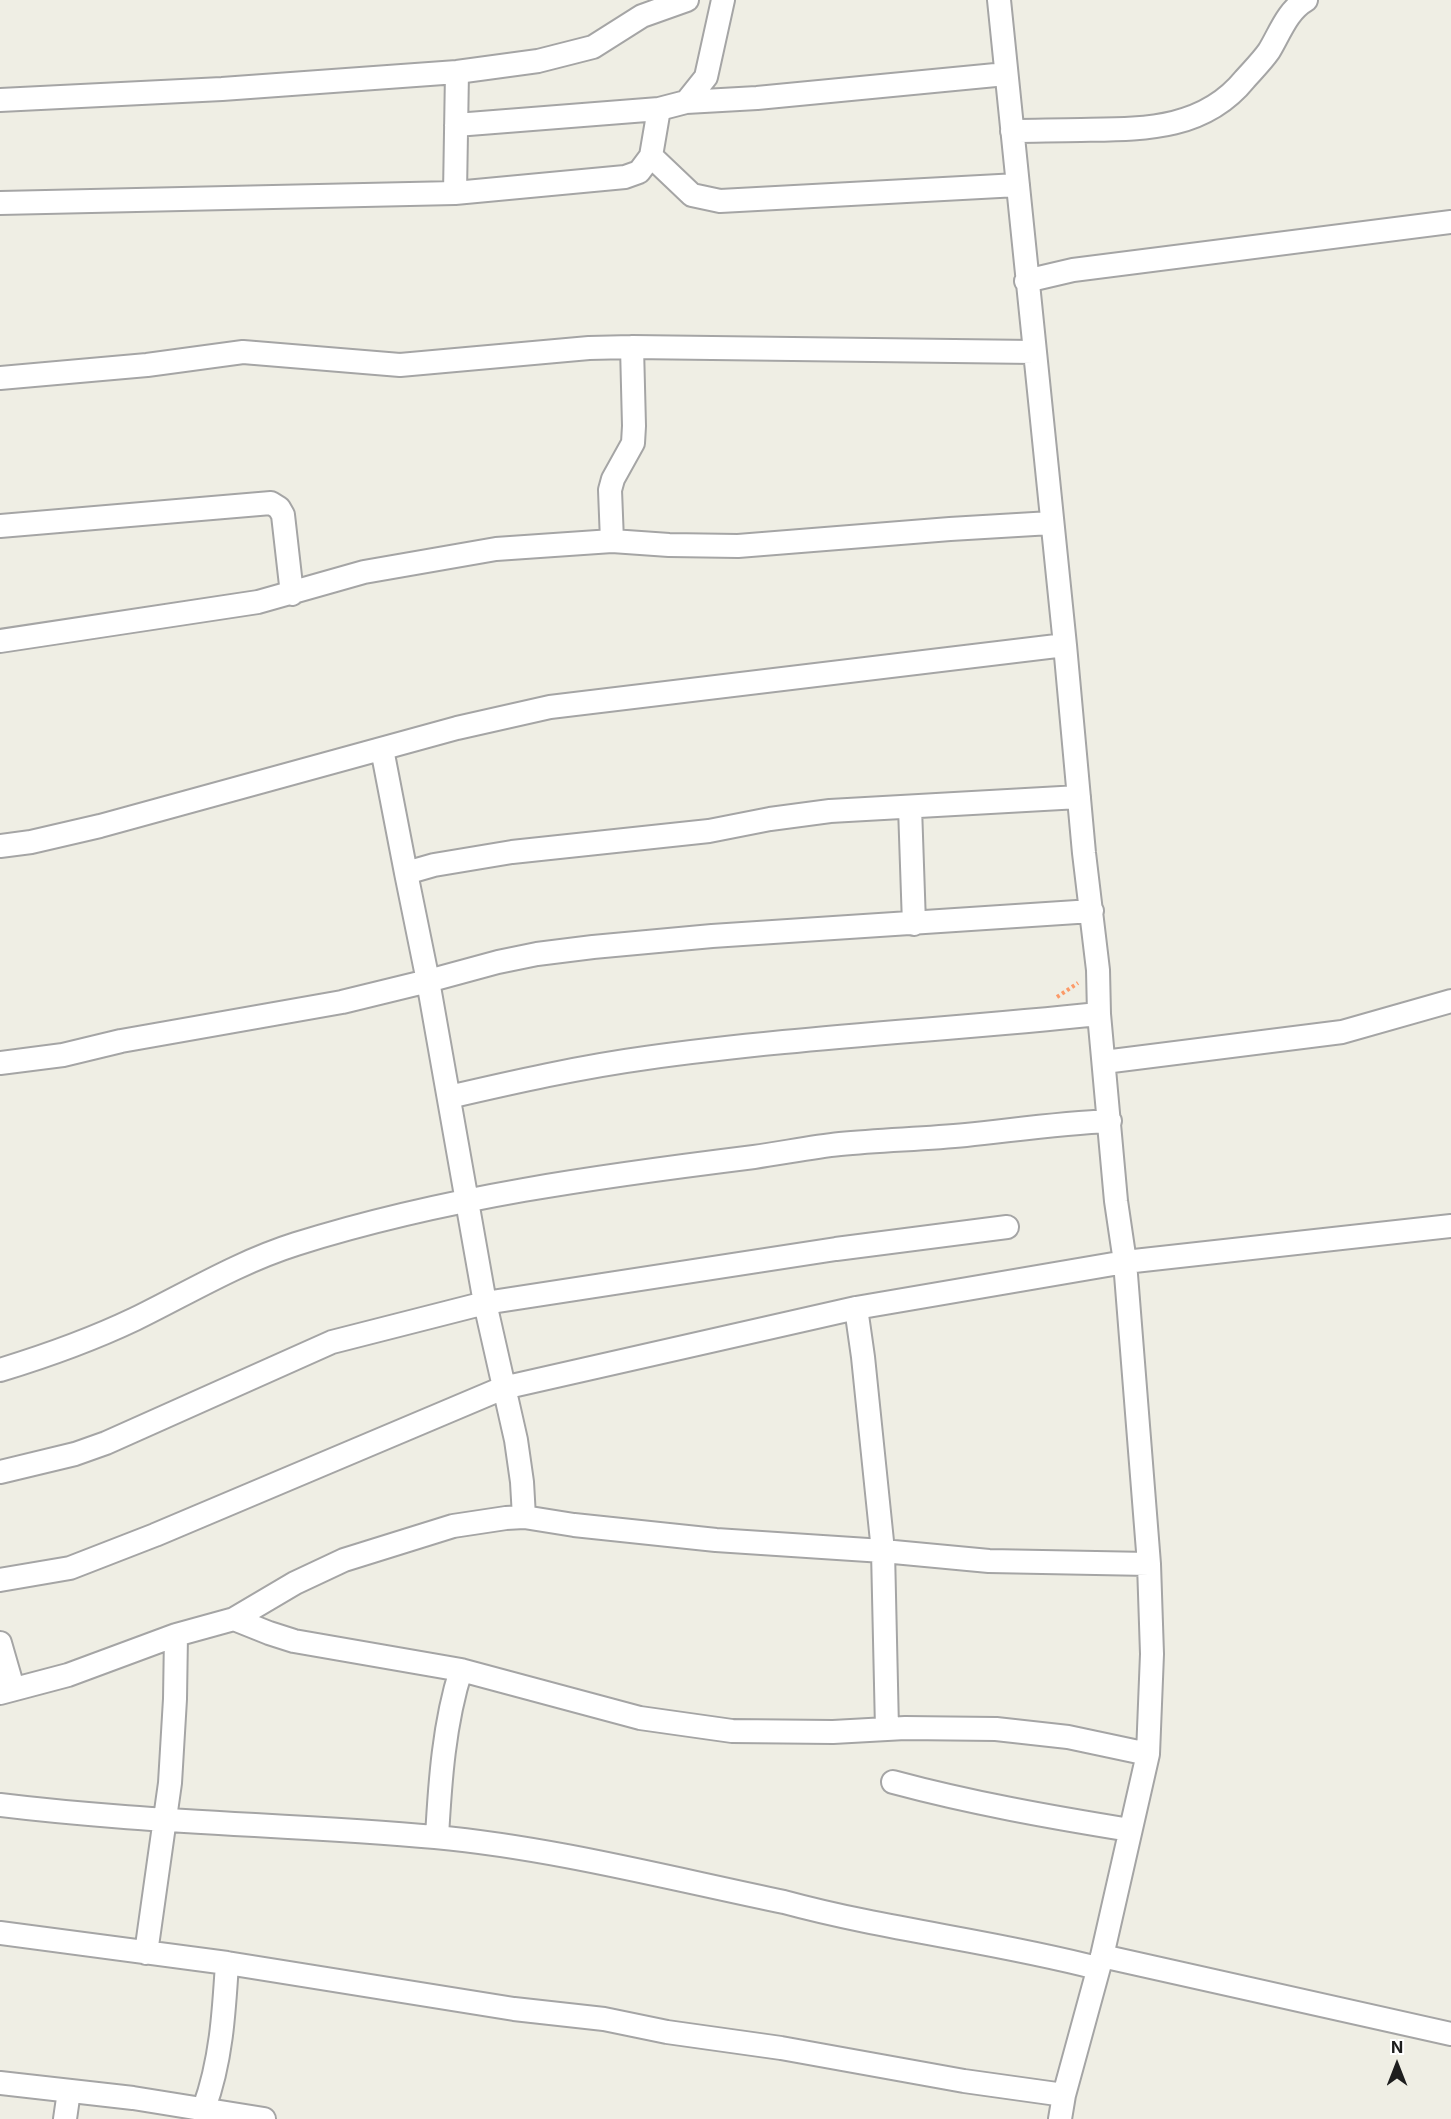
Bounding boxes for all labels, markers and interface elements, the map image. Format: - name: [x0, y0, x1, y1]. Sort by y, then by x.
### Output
- north arrow: [1367, 2035, 1427, 2095]
- text: N: [1391, 2037, 1403, 2057]

